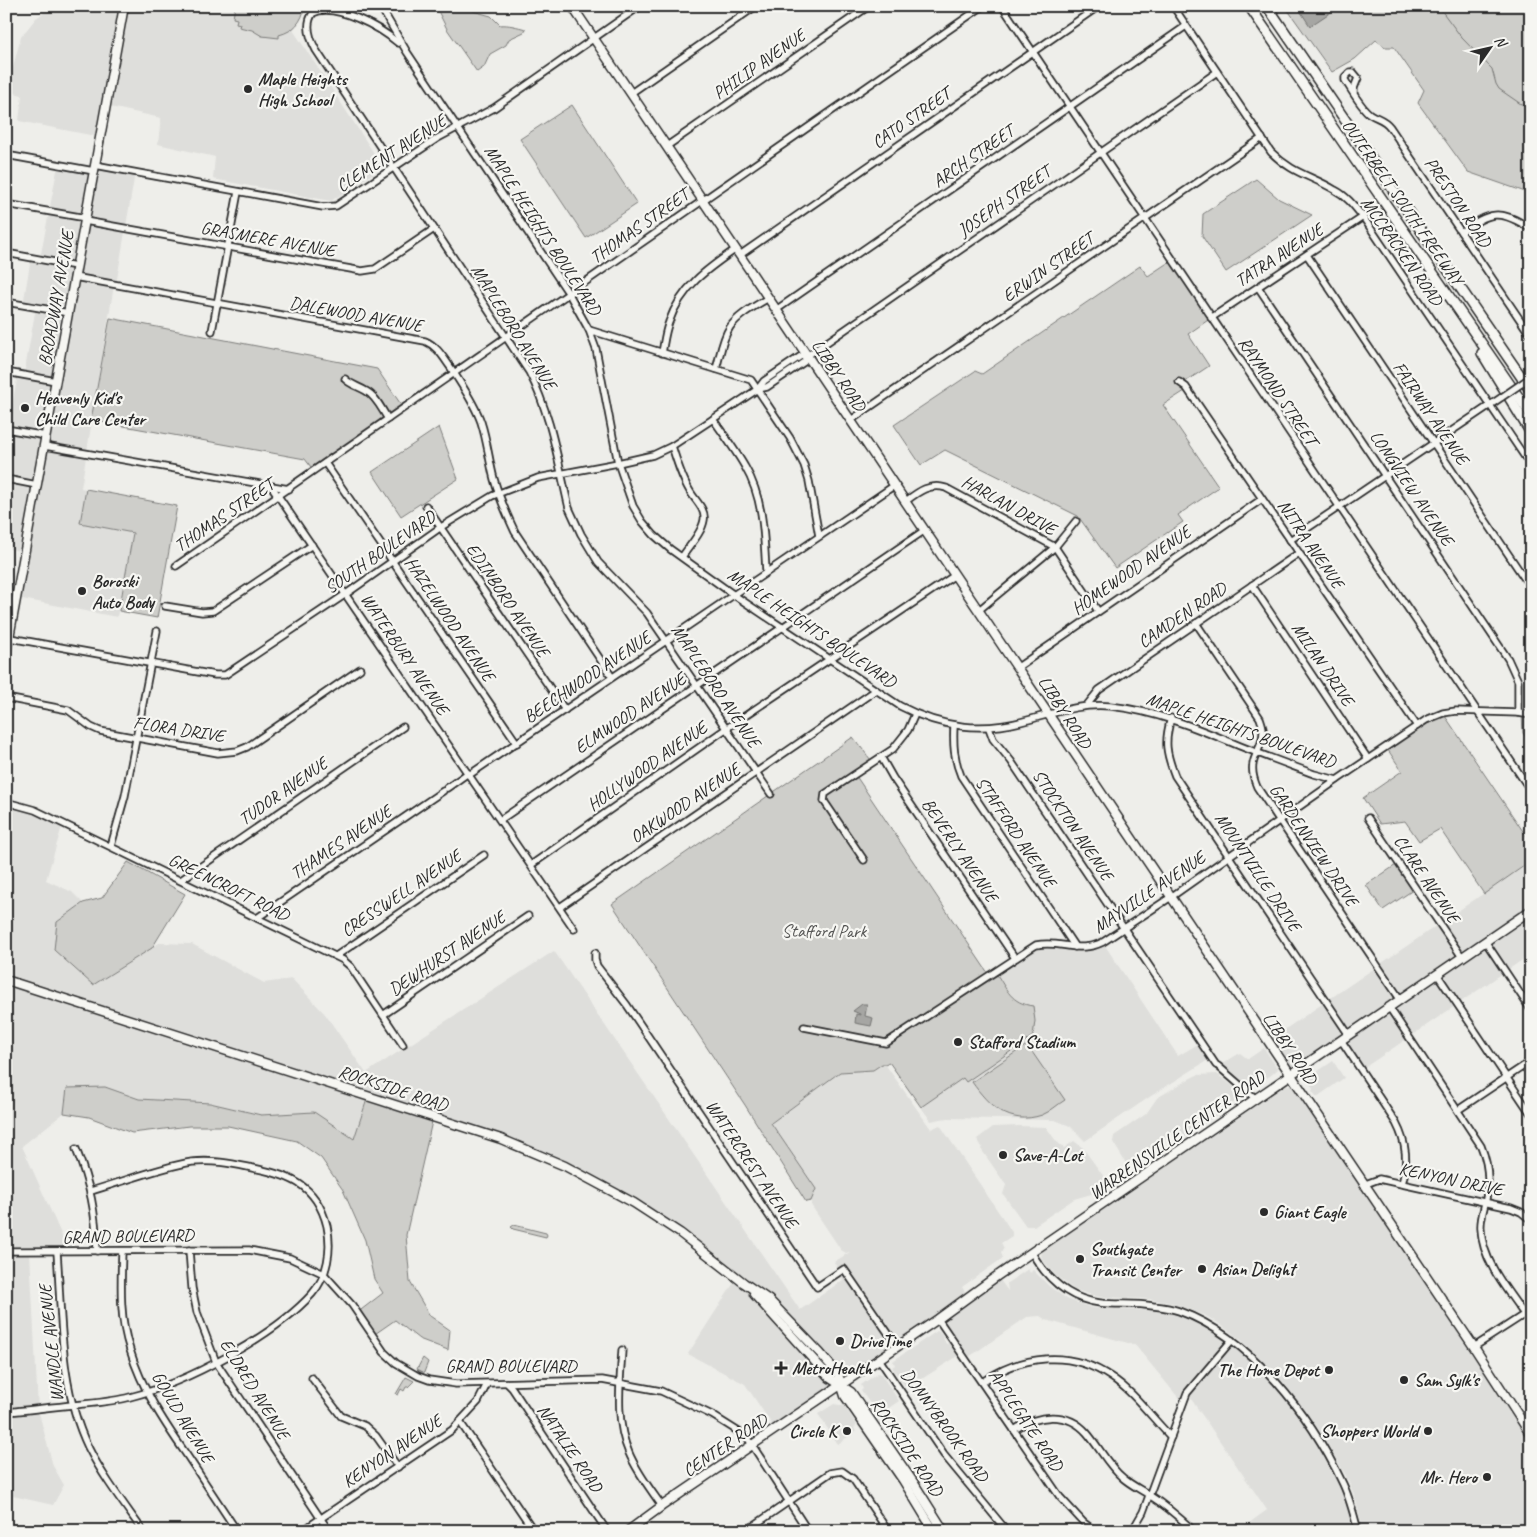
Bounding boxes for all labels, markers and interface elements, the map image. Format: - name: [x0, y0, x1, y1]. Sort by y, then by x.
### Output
- north arrow: [1464, 22, 1514, 72]
- street label: PHILIP AVENUE: [709, 23, 811, 104]
- text: N: [1491, 33, 1511, 51]
- place label: Maple Heights High School: [258, 68, 348, 111]
- street label: CATO STREET: [867, 80, 958, 153]
- marker: Maple Heights High School: [242, 83, 254, 95]
- street label: CLEMENT AVENUE: [332, 108, 452, 197]
- street label: OUTERBELT SOUTH FREEWAY: [1337, 115, 1470, 291]
- street label: ARCH STREET: [928, 118, 1021, 192]
- street label: MAPLE HEIGHTS BOULEVARD: [480, 141, 607, 320]
- street label: PRESTON ROAD: [1420, 153, 1497, 252]
- street label: JOSEPH STREET: [952, 158, 1059, 242]
- street label: THOMAS STREET: [585, 181, 696, 268]
- street label: MCCRACKEN ROAD: [1356, 192, 1449, 311]
- street label: GRASMERE AVENUE: [199, 216, 339, 262]
- street label: TATRA AVENUE: [1231, 217, 1329, 292]
- street label: ERWIN STREET: [998, 225, 1101, 307]
- street label: BROADWAY AVENUE: [33, 226, 79, 367]
- street label: MAPLEBORO AVENUE: [467, 260, 563, 396]
- street label: DALEWOOD AVENUE: [288, 291, 426, 337]
- street label: RAYMOND STREET: [1234, 332, 1325, 453]
- street label: LIBBY ROAD: [807, 335, 872, 416]
- street label: FAIRWAY AVENUE: [1388, 357, 1475, 471]
- place label: Heavenly Kid's Child Care Center: [35, 387, 148, 430]
- marker: Heavenly Kid's Child Care Center: [19, 402, 31, 414]
- street label: LONGVIEW AVENUE: [1365, 426, 1460, 552]
- street label: HARLAN DRIVE: [958, 470, 1062, 541]
- street label: THOMAS STREET: [170, 471, 282, 556]
- street label: NITRA AVENUE: [1273, 495, 1350, 594]
- street label: SOUTH BOULEVARD: [320, 505, 441, 598]
- street label: HOMEWOOD AVENUE: [1067, 519, 1197, 619]
- street label: EDINBORO AVENUE: [462, 539, 555, 663]
- street label: HAZELWOOD AVENUE: [400, 552, 501, 687]
- street label: MAPLE HEIGHTS BOULEVARD: [724, 563, 902, 693]
- place label: Boroski Auto Body: [92, 570, 156, 613]
- street label: CAMDEN ROAD: [1134, 576, 1232, 653]
- marker: Boroski Auto Body: [76, 585, 88, 597]
- street label: WATERBURY AVENUE: [356, 589, 455, 721]
- street label: MILAN DRIVE: [1287, 618, 1360, 712]
- street label: MAPLEBORO AVENUE: [667, 620, 766, 753]
- street label: BEECHWOOD AVENUE: [519, 625, 657, 728]
- street label: ELMWOOD AVENUE: [570, 666, 692, 758]
- street label: LIBBY ROAD: [1033, 672, 1097, 754]
- street label: MAPLE HEIGHTS BOULEVARD: [1144, 687, 1340, 773]
- street label: FLORA DRIVE: [132, 711, 228, 747]
- street label: HOLLYWOOD AVENUE: [583, 715, 713, 816]
- street label: TUDOR AVENUE: [234, 751, 334, 830]
- street label: OAKWOOD AVENUE: [626, 757, 746, 848]
- street label: STOCKTON AVENUE: [1028, 765, 1119, 886]
- street label: STAFFORD AVENUE: [971, 773, 1062, 893]
- street label: GARDENVIEW DRIVE: [1265, 779, 1364, 912]
- street label: BEVERLY AVENUE: [917, 794, 1004, 908]
- street label: THAMES AVENUE: [286, 799, 398, 884]
- street label: MOUNTVILLE DRIVE: [1210, 809, 1307, 937]
- street label: CLARE AVENUE: [1389, 831, 1466, 929]
- street label: CRESSWELL AVENUE: [337, 843, 467, 941]
- street label: MAYVILLE AVENUE: [1089, 845, 1211, 938]
- street label: GREENCROFT ROAD: [165, 848, 294, 926]
- street label: DEWHURST AVENUE: [384, 905, 511, 1000]
- park label: Stafford Park: [782, 920, 868, 942]
- street label: LIBBY ROAD: [1258, 1008, 1323, 1089]
- place label: Stafford Stadium: [968, 1031, 1076, 1053]
- marker: Stafford Stadium: [952, 1036, 964, 1048]
- street label: ROCKSIDE ROAD: [336, 1060, 452, 1116]
- street label: WARRENSVILLE CENTER ROAD: [1085, 1065, 1270, 1204]
- street label: WATERCREST AVENUE: [701, 1096, 804, 1234]
- place label: Save-A-Lot: [1013, 1144, 1084, 1166]
- marker: Save-A-Lot: [997, 1149, 1009, 1161]
- street label: KENYON DRIVE: [1397, 1157, 1507, 1201]
- place label: Giant Eagle: [1274, 1201, 1347, 1223]
- marker: Giant Eagle: [1258, 1206, 1270, 1218]
- street label: GRAND BOULEVARD: [62, 1224, 195, 1248]
- place label: Southgate Transit Center: [1090, 1238, 1183, 1281]
- marker: Southgate Transit Center: [1074, 1253, 1086, 1265]
- place label: Asian Delight: [1212, 1258, 1298, 1280]
- marker: Asian Delight: [1196, 1263, 1208, 1275]
- street label: WANDLE AVENUE: [34, 1281, 68, 1403]
- place label: DriveTime: [850, 1330, 913, 1352]
- street label: ELDRED AVENUE: [215, 1335, 296, 1445]
- marker: DriveTime: [834, 1335, 846, 1347]
- street label: GRAND BOULEVARD: [445, 1355, 578, 1377]
- place label: MetroHealth: [792, 1357, 873, 1379]
- place label: The Home Depot: [1217, 1359, 1321, 1381]
- marker: MetroHealth: [774, 1361, 788, 1375]
- street label: DONNYBROOK ROAD: [897, 1364, 994, 1487]
- marker: The Home Depot: [1323, 1364, 1335, 1376]
- street label: APPLEGATE ROAD: [984, 1365, 1069, 1476]
- street label: GOULD AVENUE: [147, 1367, 220, 1469]
- place label: Sam Sylk's: [1414, 1369, 1480, 1391]
- marker: Sam Sylk's: [1398, 1374, 1410, 1386]
- street label: ROCKSIDE ROAD: [866, 1394, 949, 1502]
- street label: NATALIE ROAD: [533, 1400, 608, 1497]
- street label: KENYON AVENUE: [338, 1408, 448, 1492]
- street label: CENTER ROAD: [679, 1408, 773, 1481]
- place label: Circle K: [789, 1420, 841, 1442]
- place label: Shoppers World: [1321, 1420, 1422, 1442]
- marker: Circle K: [841, 1425, 853, 1437]
- marker: Shoppers World: [1422, 1425, 1434, 1437]
- place label: Mr. Hero: [1420, 1466, 1478, 1488]
- marker: Mr. Hero: [1481, 1471, 1493, 1483]

